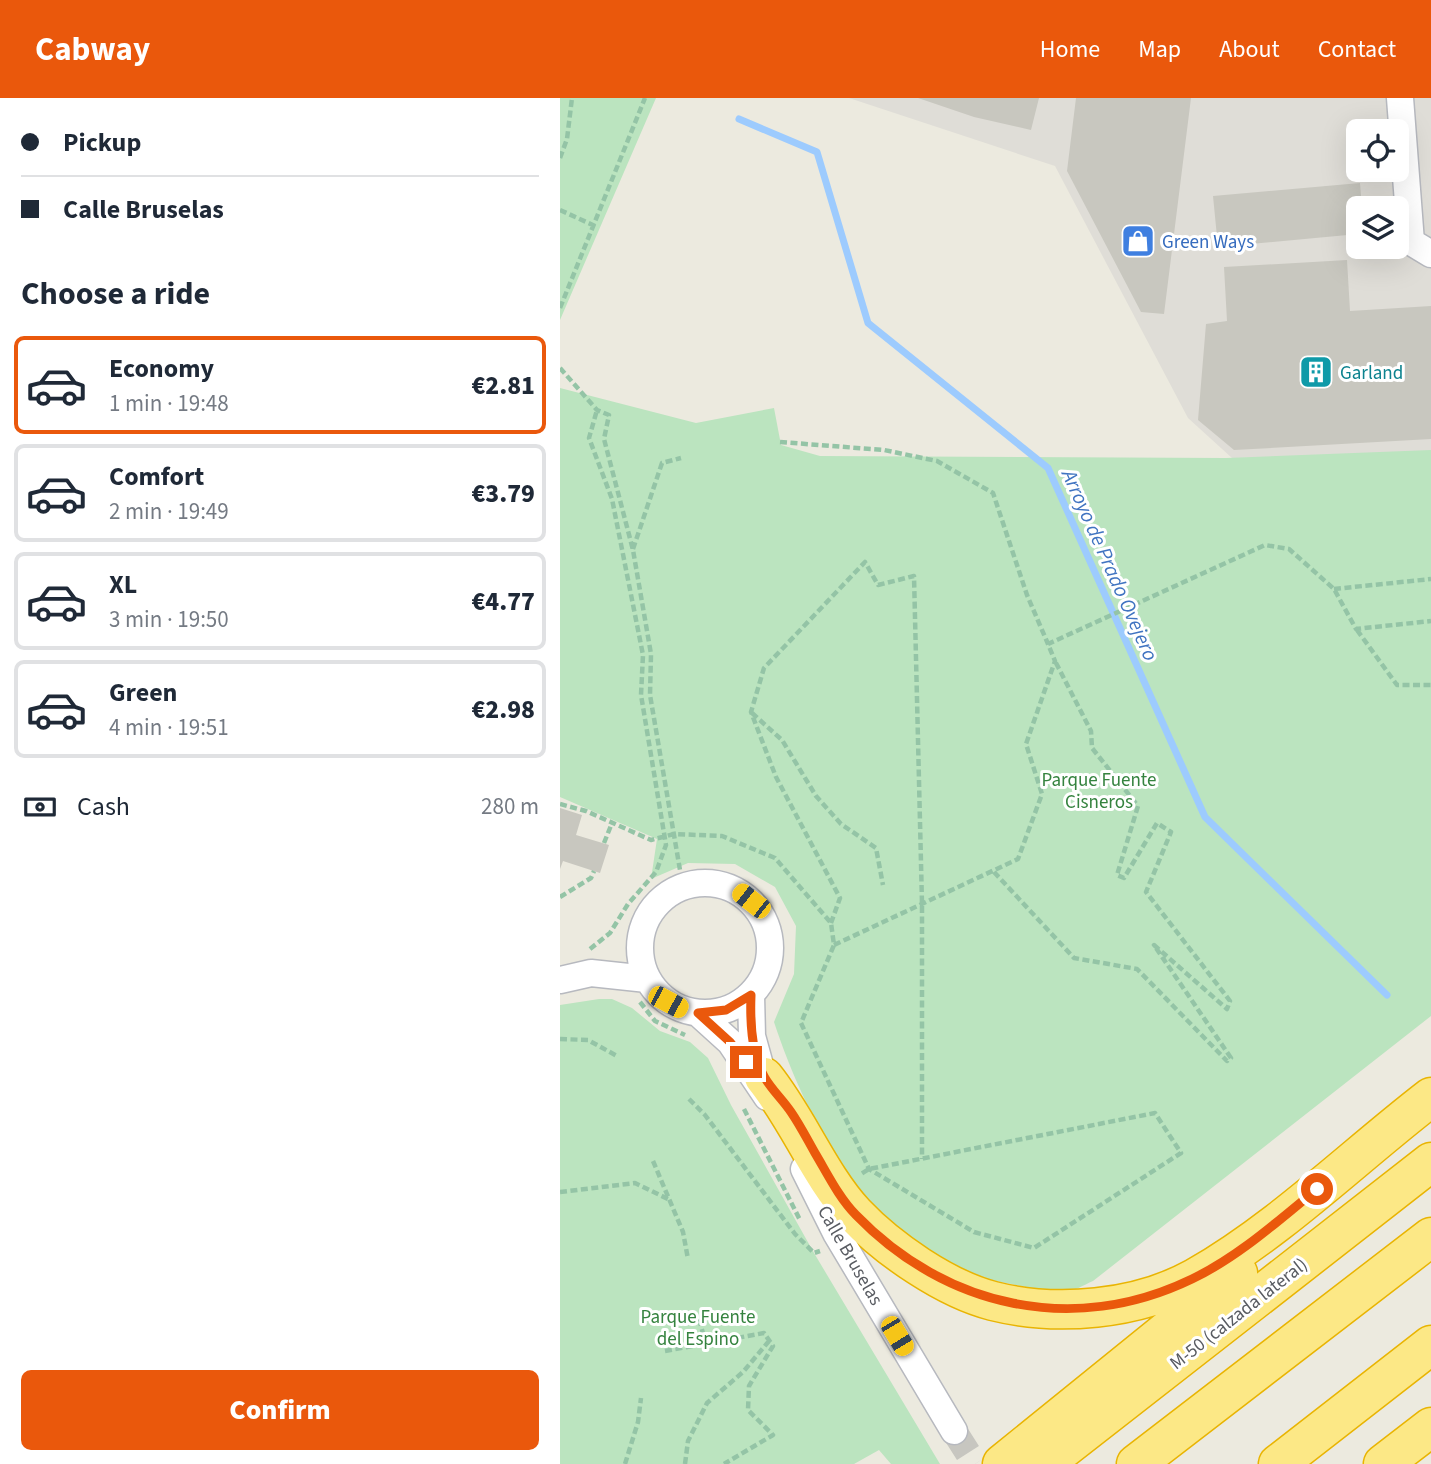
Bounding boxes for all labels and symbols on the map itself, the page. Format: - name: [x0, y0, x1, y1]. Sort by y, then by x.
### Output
- shop icon: Green Ways: [1119, 222, 1157, 260]
- place label: Green Ways: [1162, 229, 1254, 256]
- building icon: Garland: [1297, 353, 1335, 391]
- place label: Garland: [1340, 360, 1403, 387]
- water label: Arroyo de Prado Ovejero: [1053, 463, 1166, 666]
- park label: Parque Fuente Cisneros: [1042, 767, 1156, 816]
- car: [728, 880, 775, 922]
- car: [645, 983, 692, 1021]
- route end: [730, 1046, 762, 1078]
- route start: [1301, 1173, 1333, 1205]
- street label: Calle Bruselas: [810, 1201, 889, 1311]
- street label: M-50 (calzada lateral): [1164, 1252, 1314, 1377]
- park label: Parque Fuente del Espino: [641, 1304, 755, 1353]
- car: [878, 1313, 917, 1359]

